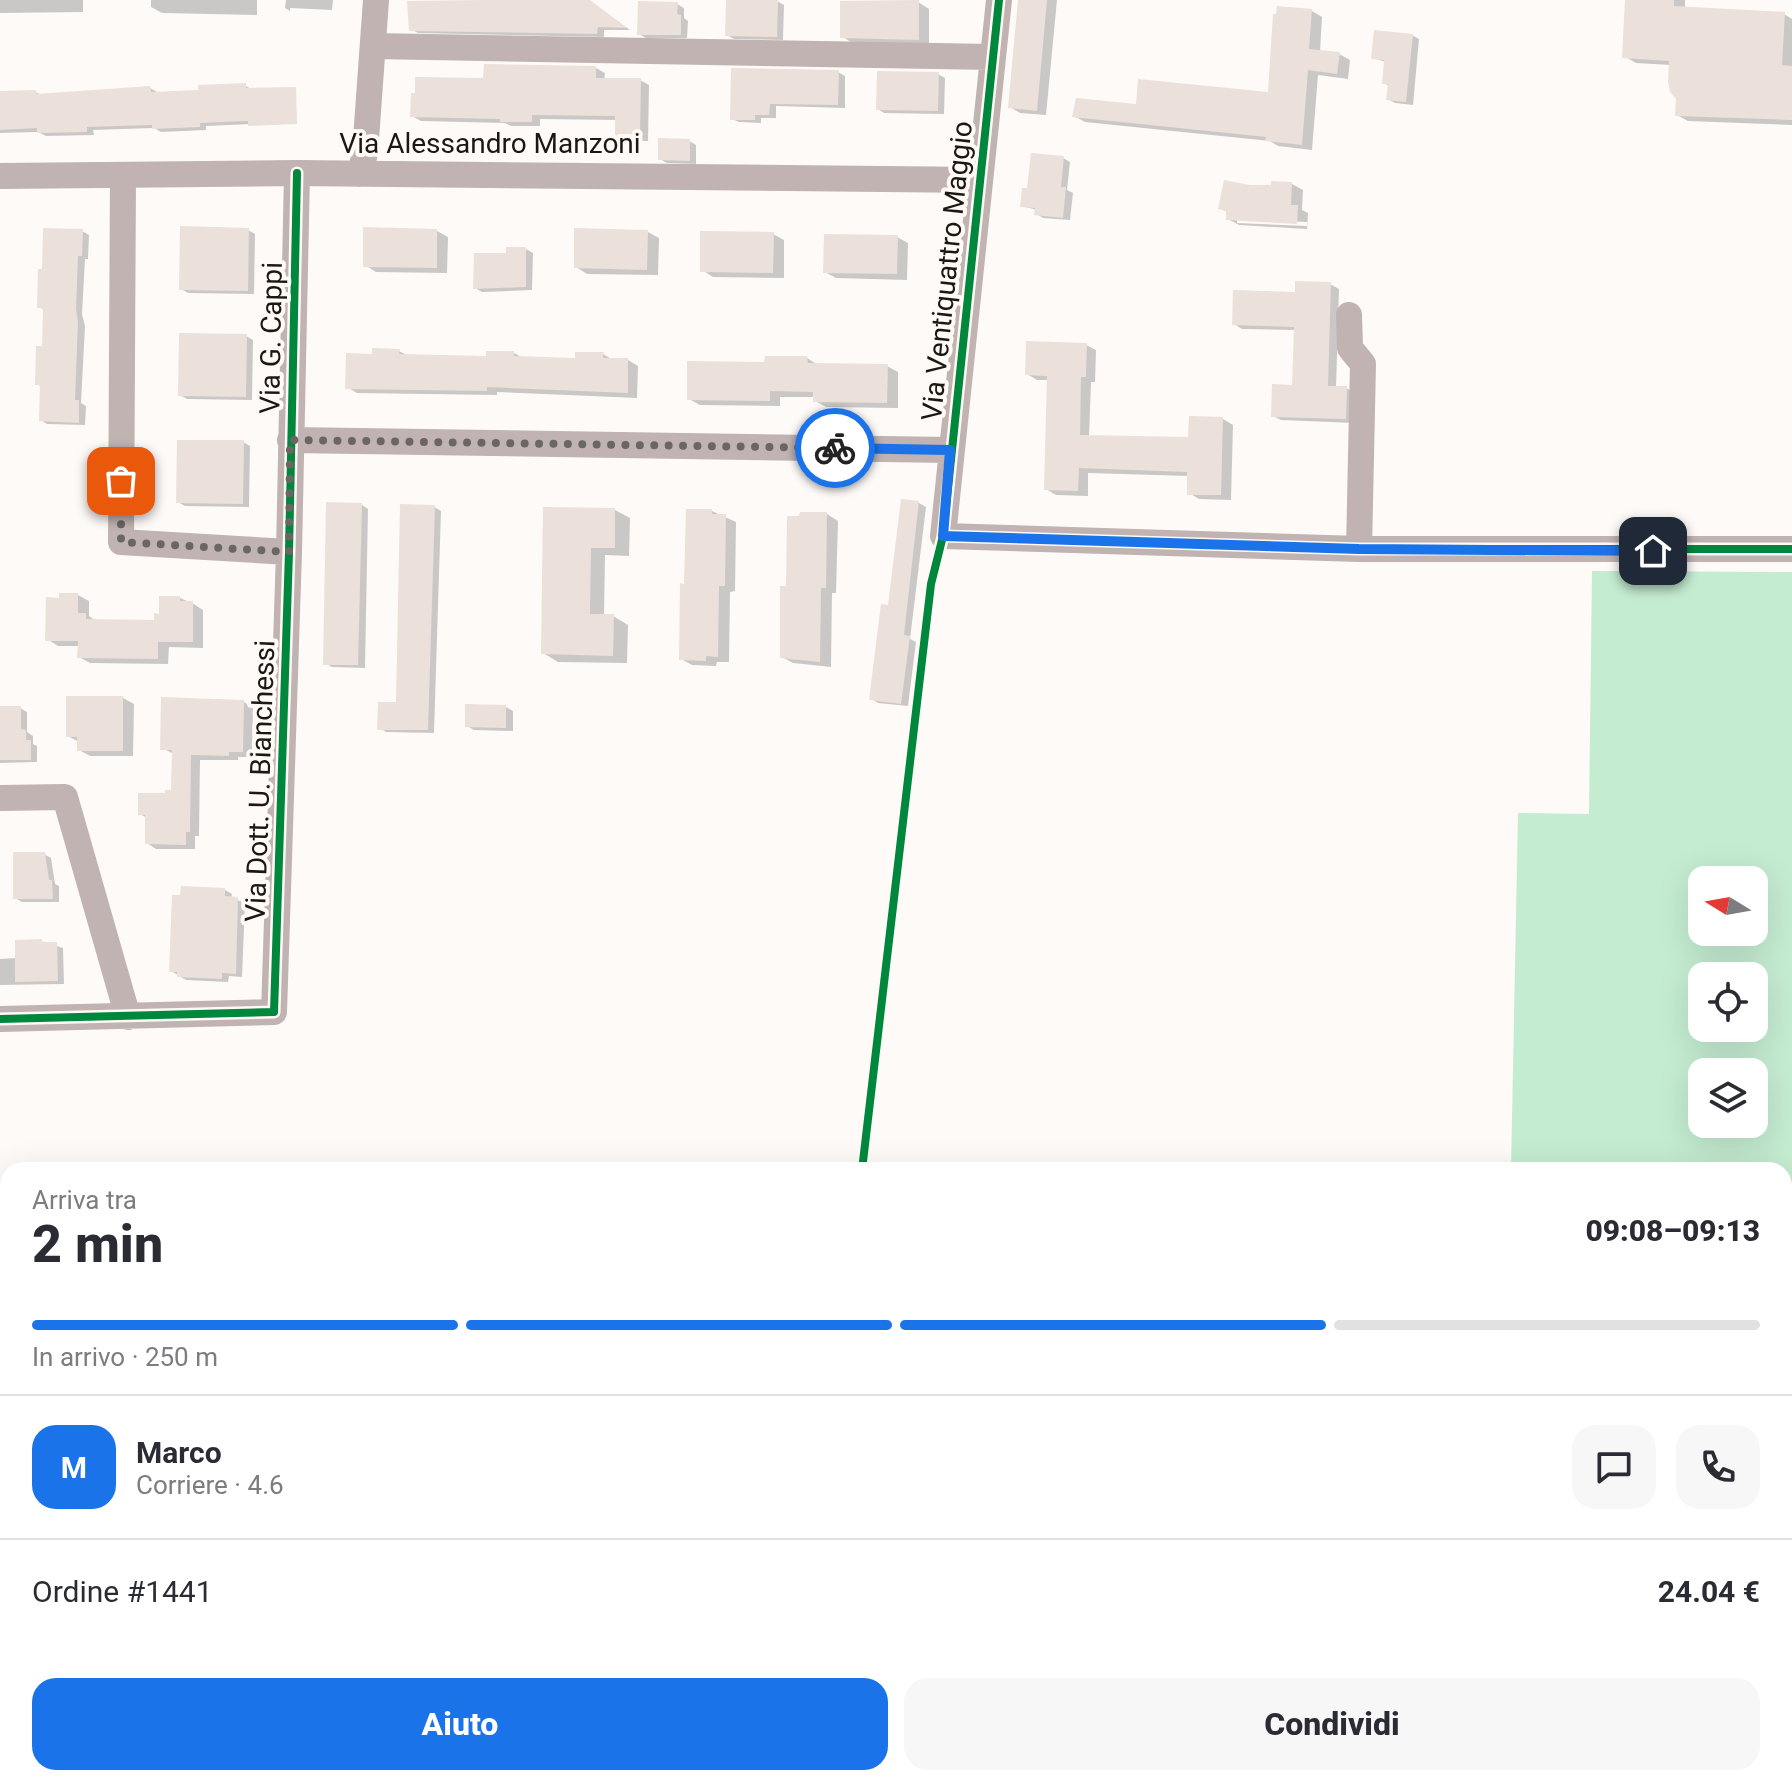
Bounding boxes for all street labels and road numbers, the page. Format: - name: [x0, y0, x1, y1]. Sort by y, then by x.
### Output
- street label: Via Ventiquattro Maggio: [915, 119, 979, 423]
- street label: Via Alessandro Manzoni: [339, 127, 641, 160]
- street label: Via G. Cappi: [253, 262, 289, 414]
- street label: Via Dott. U. Bianchessi: [239, 640, 281, 922]

